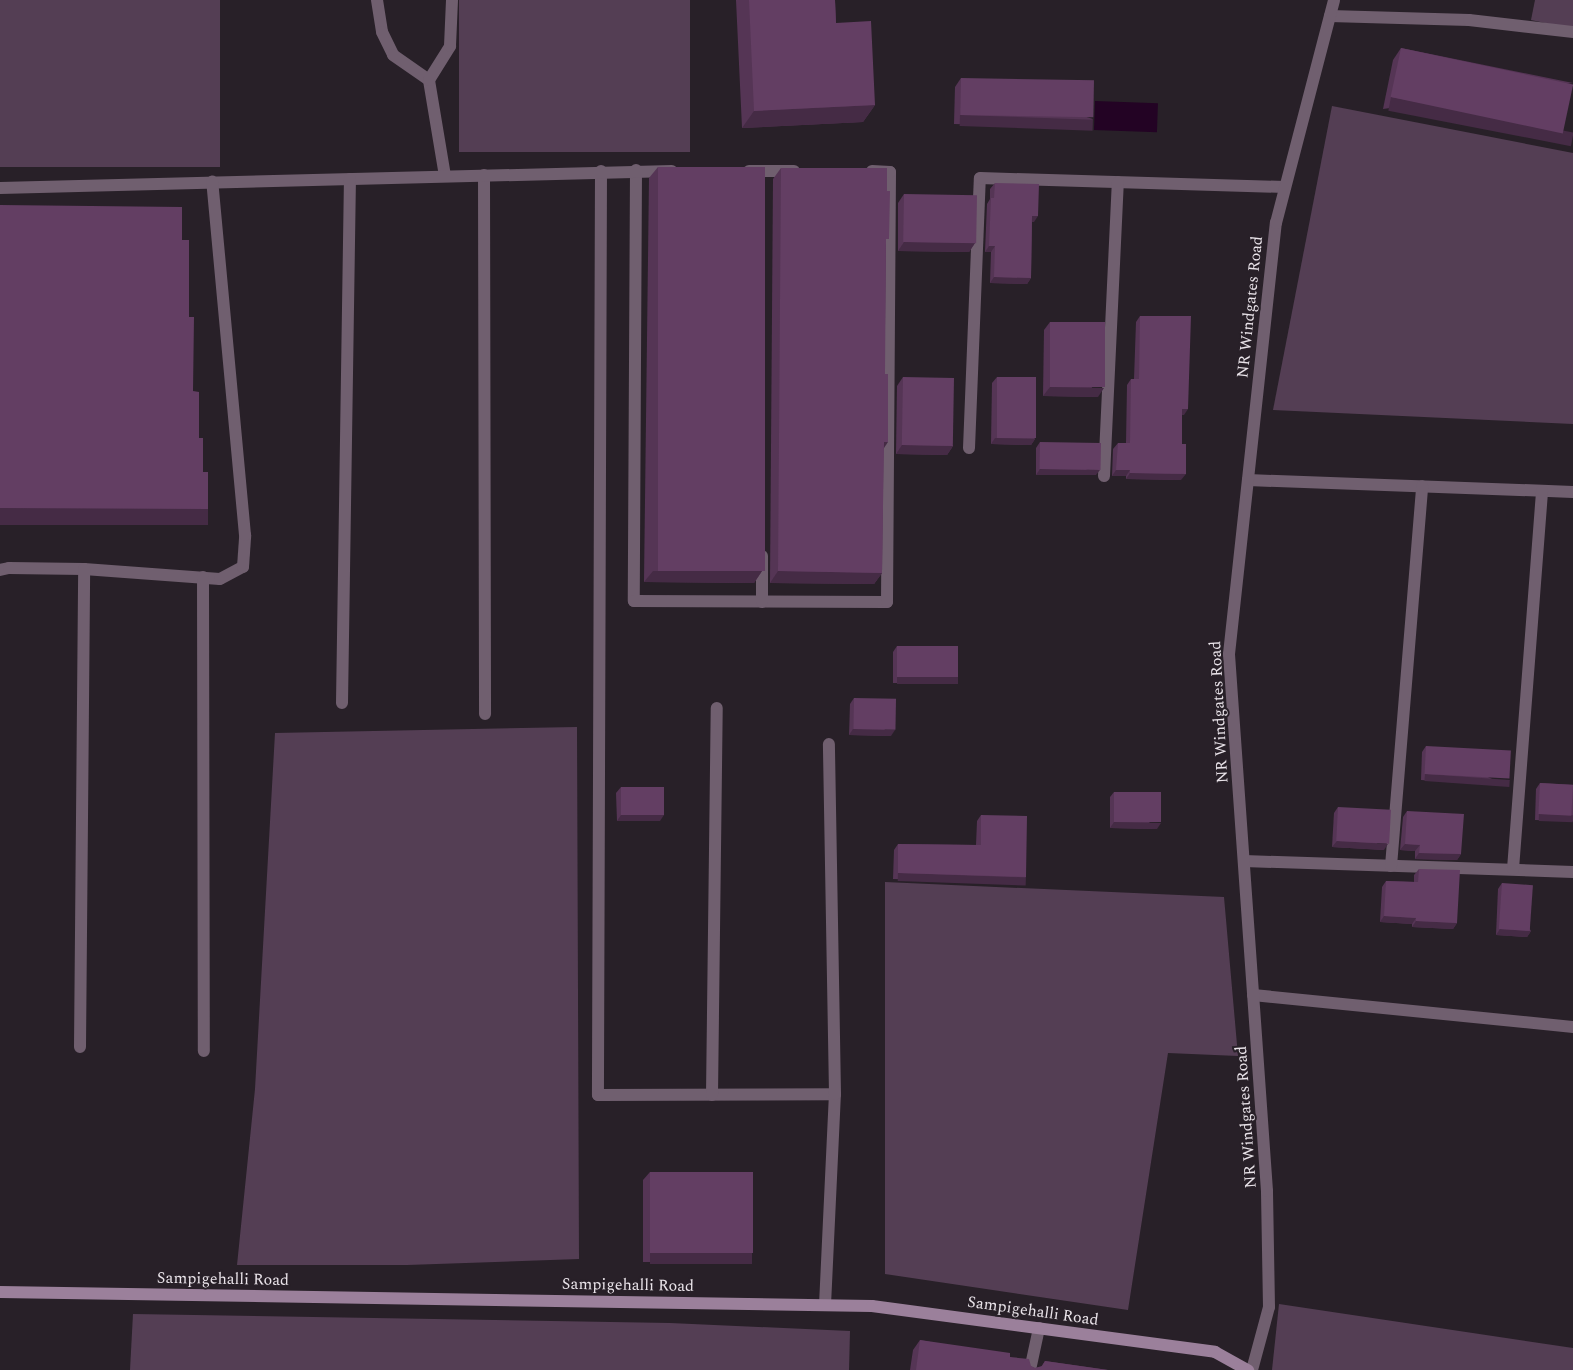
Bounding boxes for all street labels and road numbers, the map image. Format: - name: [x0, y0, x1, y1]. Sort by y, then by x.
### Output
- street label: NR Windgates Road: [1233, 235, 1267, 379]
- street label: NR Windgates Road: [1206, 640, 1232, 784]
- street label: NR Windgates Road: [1231, 1045, 1261, 1189]
- street label: Sampigehalli Road: [157, 1268, 289, 1290]
- street label: Sampigehalli Road: [562, 1274, 694, 1296]
- street label: Sampigehalli Road: [966, 1292, 1100, 1330]

